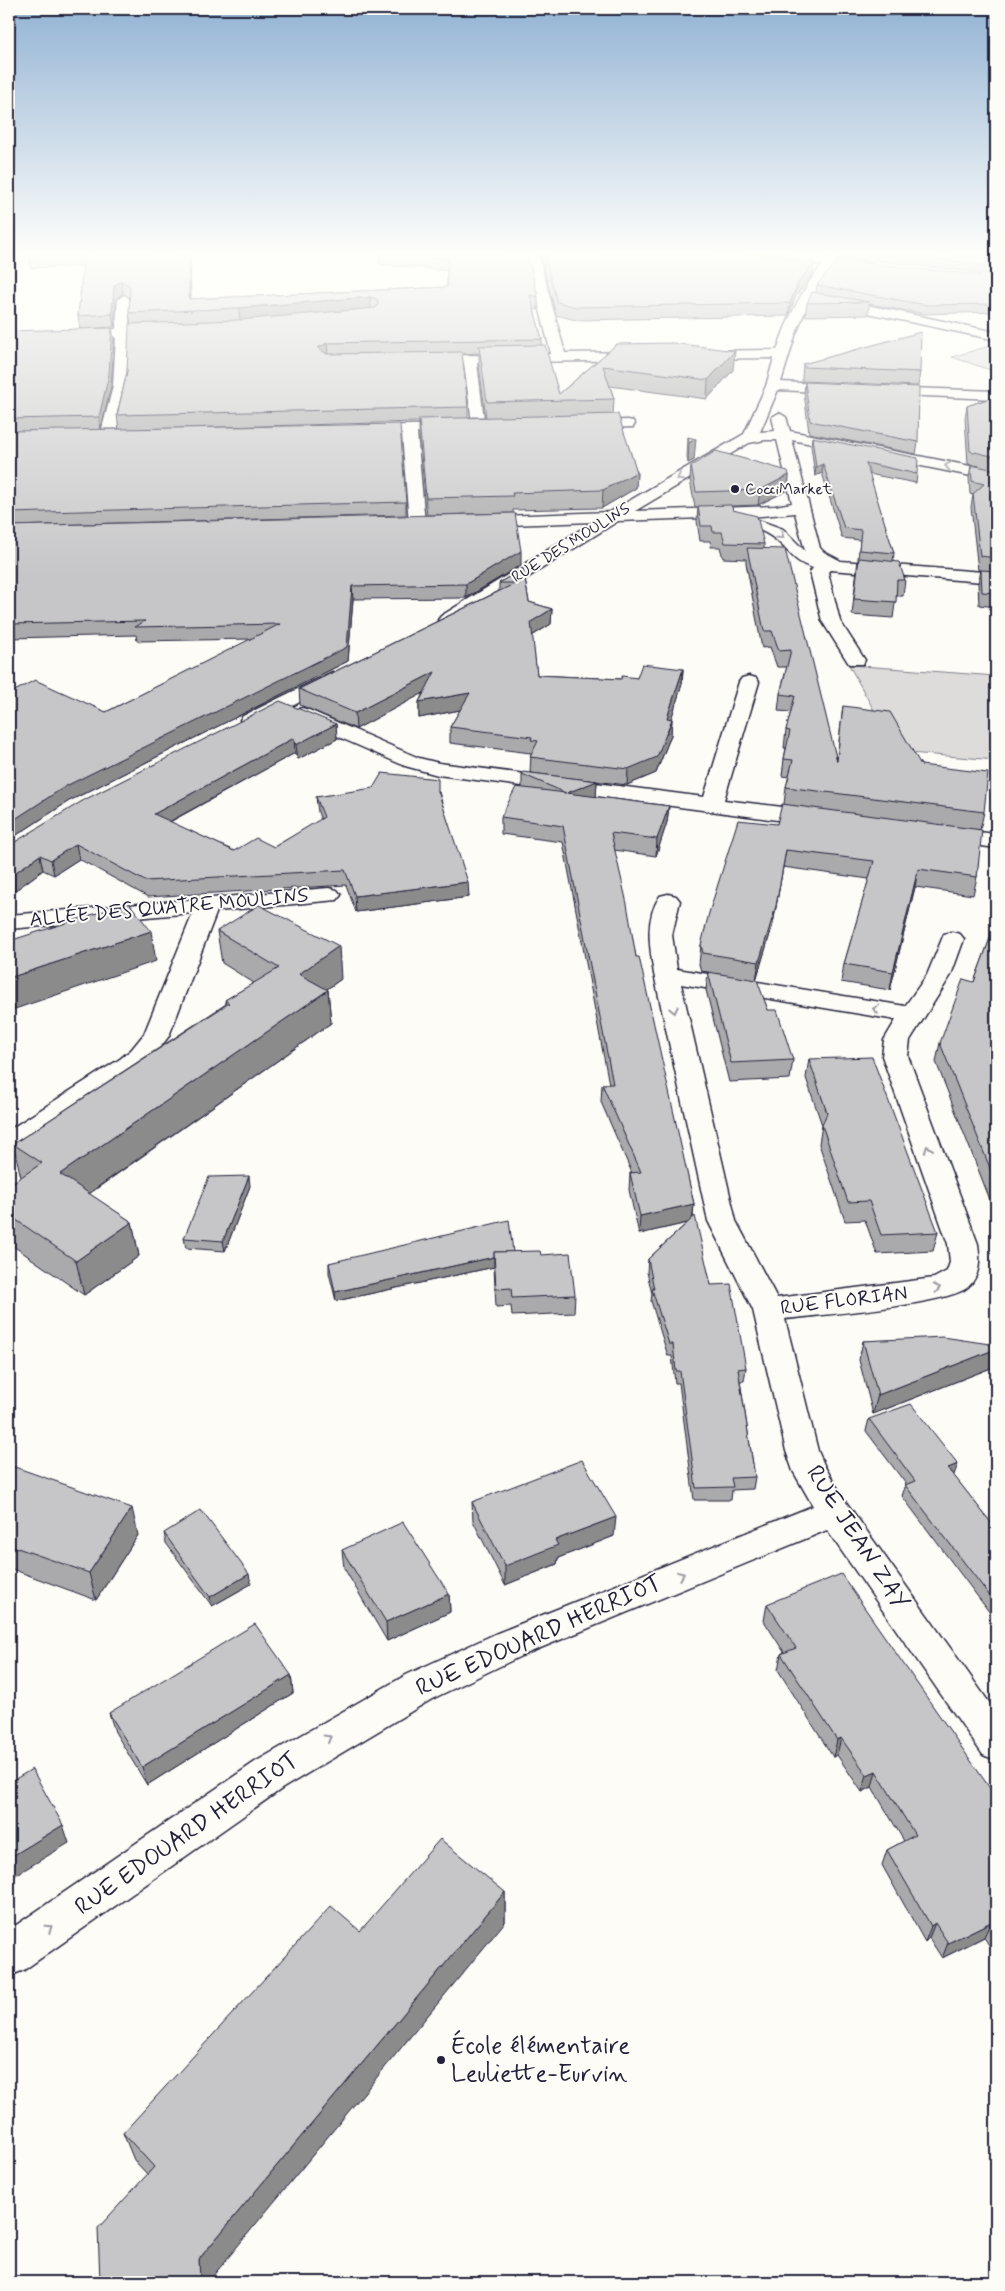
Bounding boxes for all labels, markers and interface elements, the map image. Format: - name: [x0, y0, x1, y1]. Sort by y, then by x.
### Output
- one-way arrow: [944, 462, 953, 472]
- one-way arrow: [677, 471, 686, 481]
- place label: CocciMarket: [745, 479, 832, 500]
- marker: CocciMarket: [729, 483, 741, 495]
- street label: RUE DES MOULINS: [508, 498, 634, 588]
- one-way arrow: [775, 531, 784, 539]
- street label: ALLÉE DES QUATRE MOULINS: [28, 882, 310, 934]
- one-way arrow: [872, 1005, 880, 1015]
- one-way arrow: [668, 1006, 679, 1015]
- one-way arrow: [924, 1145, 934, 1153]
- street label: RUE FLORIAN: [779, 1280, 909, 1322]
- one-way arrow: [933, 1283, 942, 1294]
- street label: RUE JEAN ZAY: [799, 1460, 915, 1616]
- street label: RUE EDOUARD HERRIOT: [411, 1568, 667, 1704]
- one-way arrow: [677, 1570, 685, 1580]
- one-way arrow: [323, 1735, 332, 1745]
- street label: RUE EDOUARD HERRIOT: [69, 1745, 305, 1923]
- one-way arrow: [43, 1925, 53, 1934]
- place label: École élémentaire Leuliette-Eurvin: [451, 2029, 630, 2090]
- marker: École élémentaire Leuliette-Eurvin: [435, 2054, 447, 2066]

